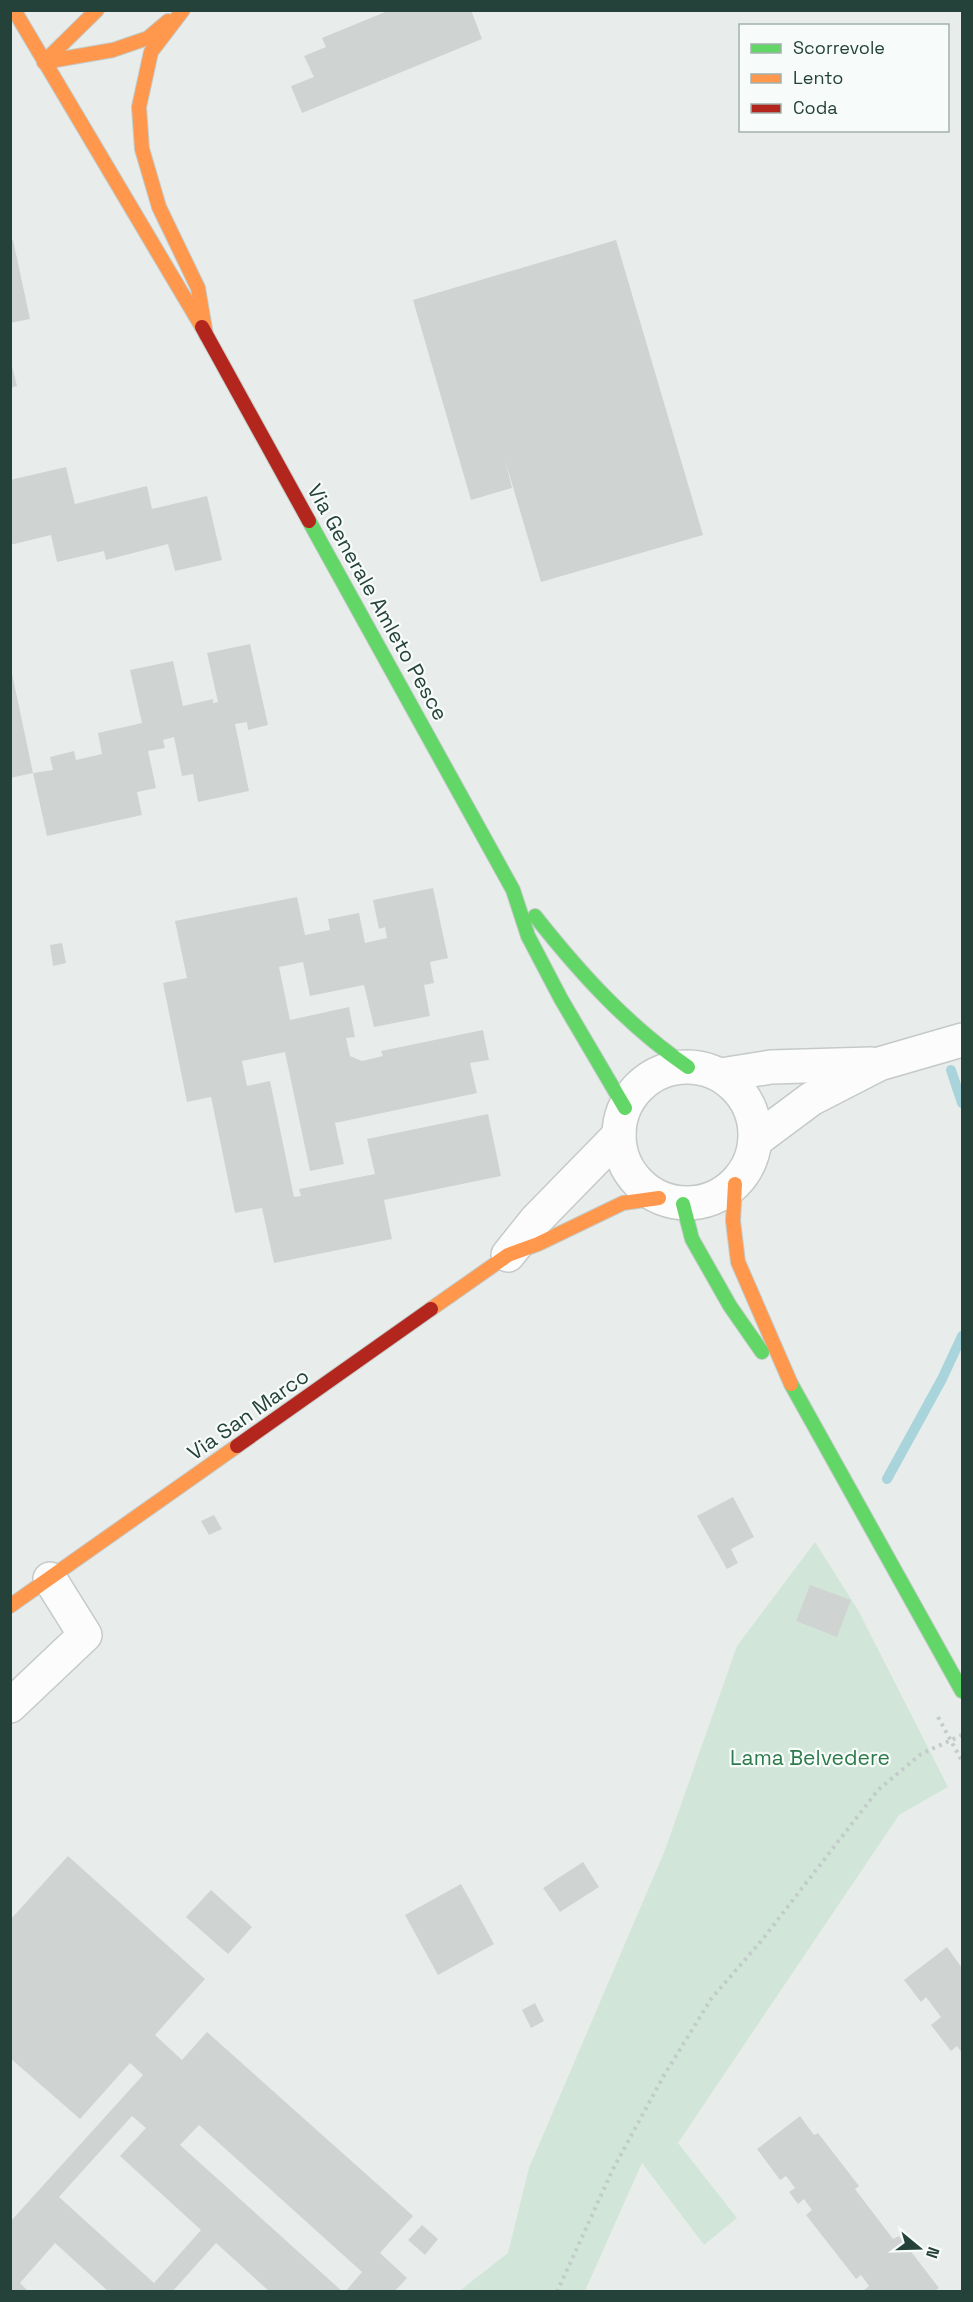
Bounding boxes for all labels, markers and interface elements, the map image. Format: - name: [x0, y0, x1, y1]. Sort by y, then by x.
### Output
- legend: [739, 24, 949, 132]
- text: Scorrevole: [793, 36, 885, 59]
- text: Lento: [793, 66, 843, 89]
- text: Coda: [793, 96, 838, 119]
- street label: Via Generale Amleto Pesce: [302, 479, 454, 725]
- street label: Via San Marco: [182, 1362, 314, 1466]
- park label: Lama Belvedere: [730, 1744, 890, 1771]
- north arrow: [889, 2218, 949, 2278]
- text: N: [921, 2244, 944, 2261]

